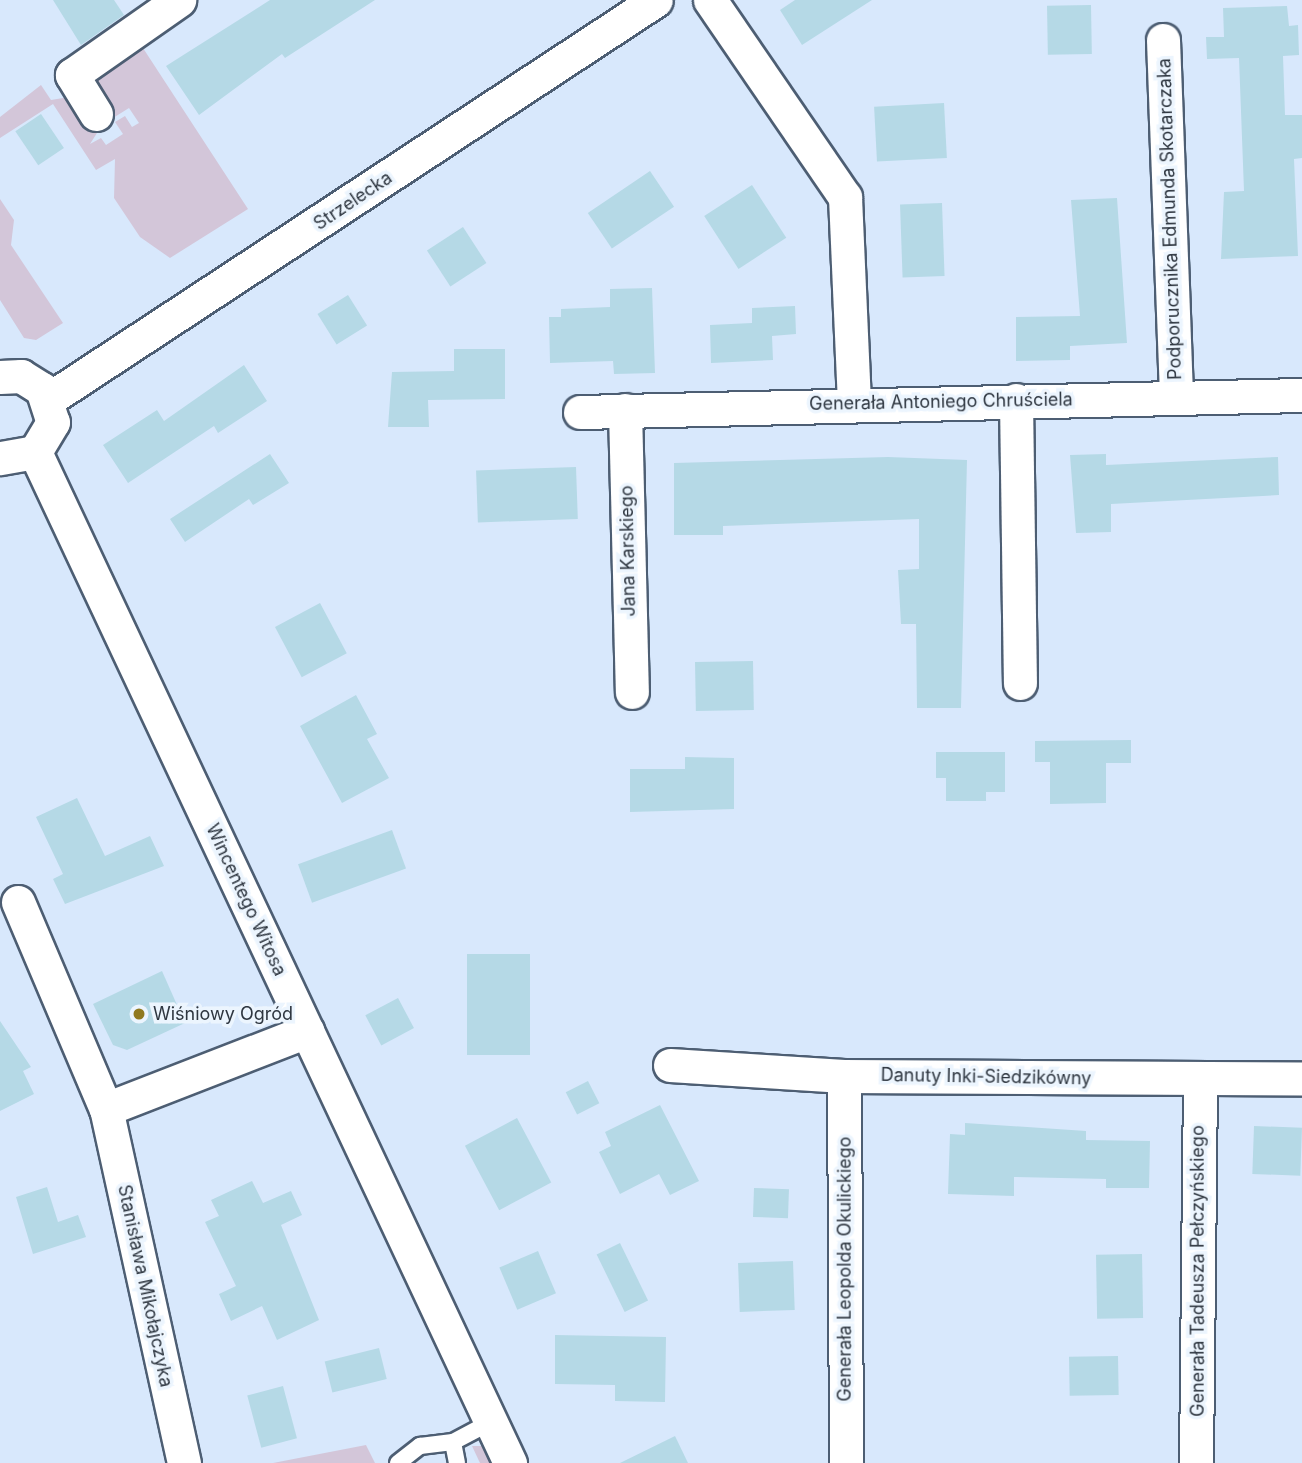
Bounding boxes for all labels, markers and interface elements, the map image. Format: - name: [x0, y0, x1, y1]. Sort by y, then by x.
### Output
- street label: Podporucznika Edmunda Skotarczaka: [1154, 58, 1186, 380]
- street label: Strzelecka: [310, 167, 396, 235]
- street label: Generała Antoniego Chruściela: [809, 389, 1073, 415]
- street label: Jana Karskiego: [616, 485, 640, 617]
- street label: Wincentego Witosa: [201, 820, 291, 980]
- place label: Wiśniowy Ogród: [153, 1003, 293, 1025]
- marker: Wiśniowy Ogród: [131, 1006, 147, 1022]
- street label: Danuty Inki-Siedzikówny: [880, 1064, 1092, 1090]
- street label: Generała Tadeusza Pełczyńskiego: [1187, 1125, 1209, 1417]
- street label: Generała Leopolda Okulickiego: [834, 1136, 856, 1402]
- street label: Stanisława Mikołajczyka: [113, 1183, 177, 1389]

